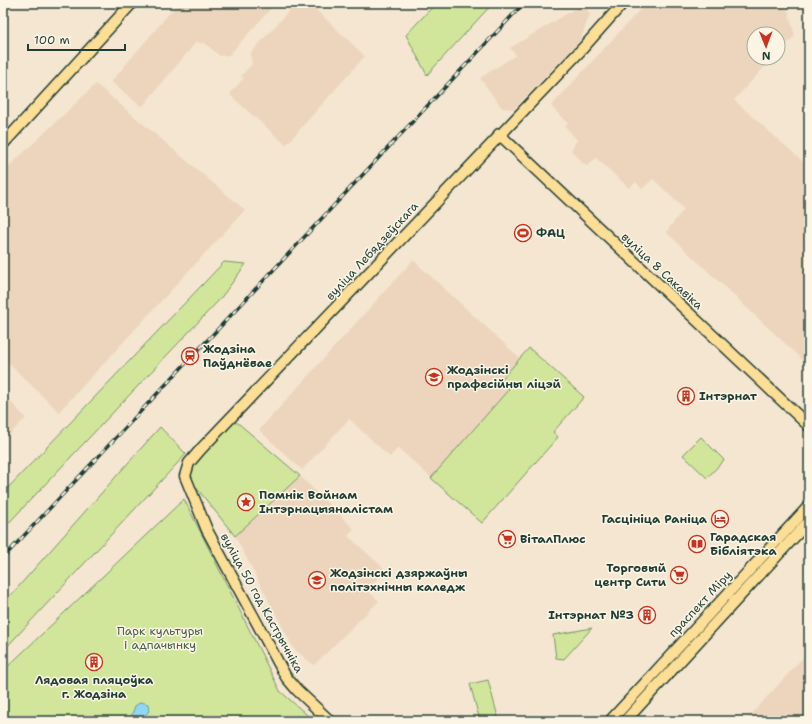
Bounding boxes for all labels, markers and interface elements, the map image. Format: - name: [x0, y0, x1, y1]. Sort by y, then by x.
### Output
- scale bar: [28, 26, 125, 52]
- north arrow: [746, 26, 786, 66]
- text: 100 m: [34, 32, 70, 48]
- text: N: [761, 48, 771, 63]
- street label: вуліца Лебядзеўскага: [322, 198, 422, 304]
- sports icon: ФАЦ: [513, 223, 533, 243]
- place label: ФАЦ: [536, 225, 565, 241]
- street label: вуліца 8 Сакавіка: [618, 229, 707, 313]
- place label: Жодзіна Паўднёвае: [203, 341, 272, 371]
- station icon: Жодзіна Паўднёвае: [180, 346, 200, 366]
- place label: Жодзінскі прафесійны ліцэй: [447, 362, 561, 392]
- school or university icon: Жодзінскі прафесійны ліцэй: [424, 367, 444, 387]
- building icon: Інтэрнат: [676, 386, 696, 406]
- place label: Інтэрнат: [699, 388, 758, 404]
- place label: Помнік Войнам Інтэрнацыяналістам: [259, 487, 393, 517]
- place icon: Помнік Войнам Інтэрнацыяналістам: [236, 492, 256, 512]
- hotel icon: Гасцініца Раніца: [710, 509, 730, 529]
- place label: Гасцініца Раніца: [601, 511, 708, 527]
- supermarket icon: ВіталПлюс: [497, 529, 517, 549]
- place label: Гарадская Бібліятэка: [710, 529, 777, 559]
- street label: вуліца 50 год Кастрычніка: [217, 530, 307, 676]
- place label: ВіталПлюс: [520, 531, 586, 547]
- library icon: Гарадская Бібліятэка: [687, 534, 707, 554]
- place label: Торговый центр Сити: [594, 560, 667, 590]
- place label: Жодзінскі дзяржаўны політэхнічны каледж: [330, 565, 468, 595]
- supermarket icon: Торговый центр Сити: [669, 565, 689, 585]
- street label: праспект Міру: [665, 567, 735, 641]
- school or university icon: Жодзінскі дзяржаўны політэхнічны каледж: [307, 570, 327, 590]
- building icon: Інтэрнат №3: [637, 605, 657, 625]
- place label: Інтэрнат №3: [548, 607, 634, 623]
- park label: Парк культуры і адпачынку: [117, 623, 203, 653]
- building icon: Лядовая пляцоўка г. Жодзіна: [84, 652, 104, 672]
- place label: Лядовая пляцоўка г. Жодзіна: [35, 672, 154, 702]

